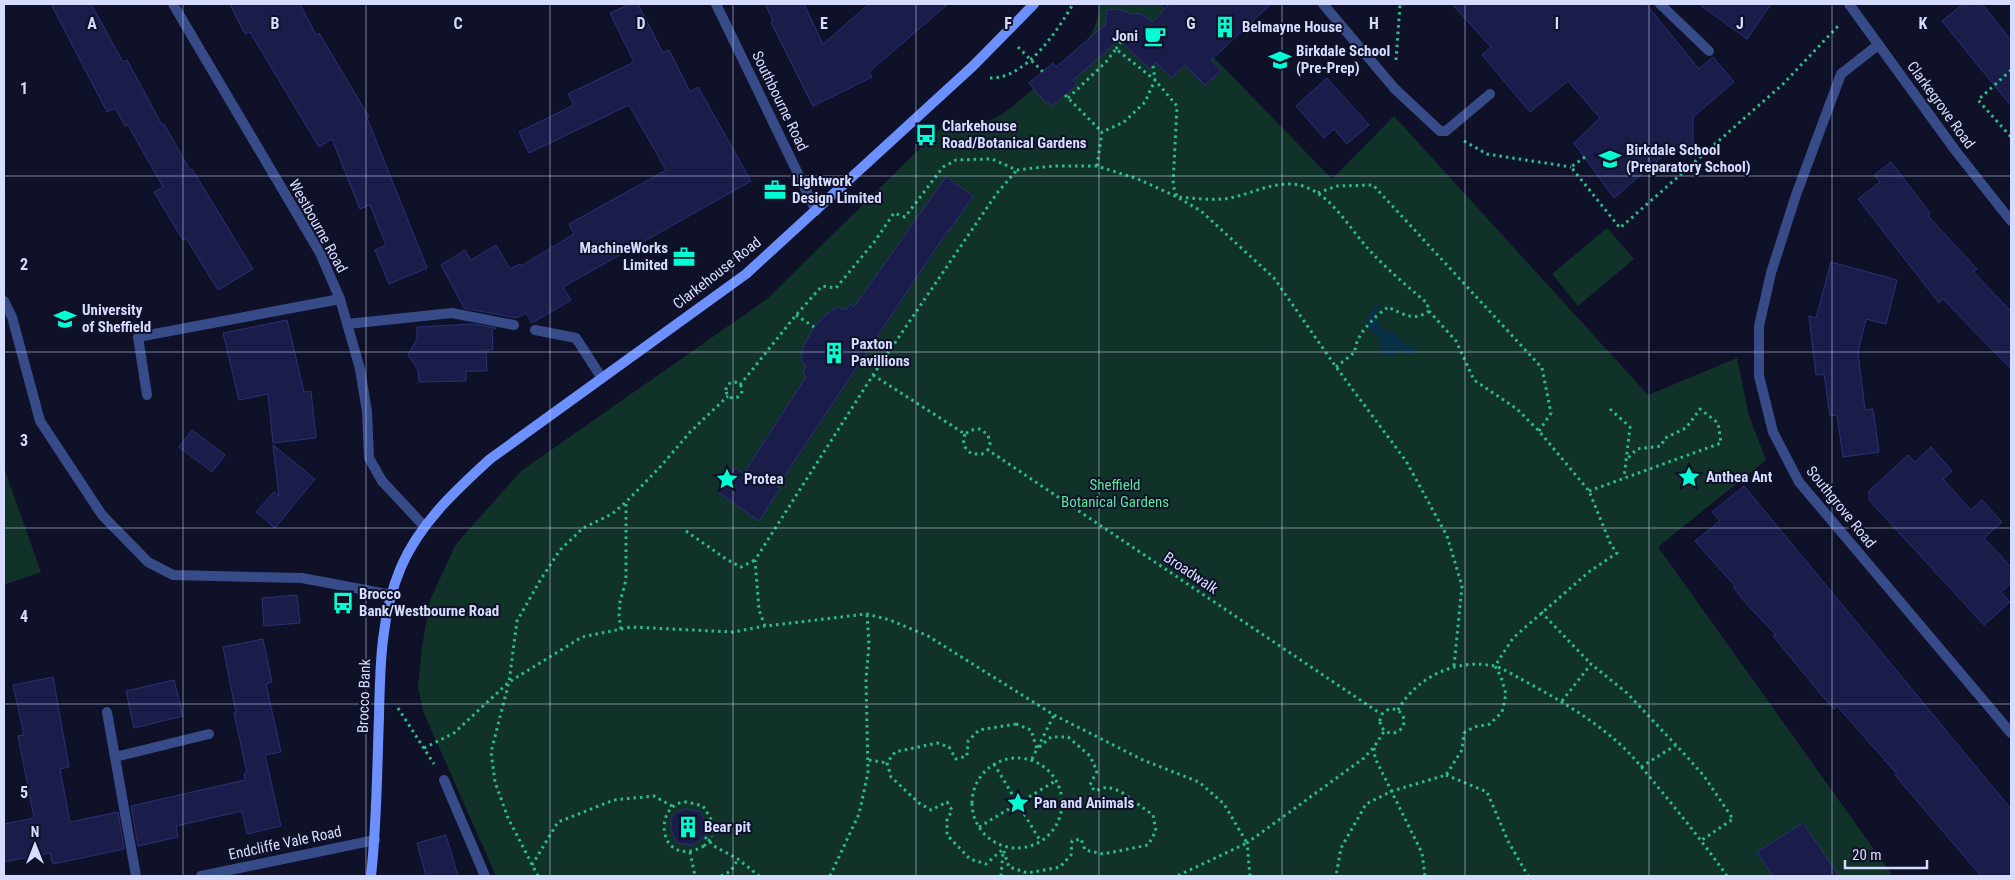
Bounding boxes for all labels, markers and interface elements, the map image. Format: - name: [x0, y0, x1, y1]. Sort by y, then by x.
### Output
- text: A: [87, 14, 97, 33]
- text: B: [271, 14, 280, 33]
- text: C: [453, 14, 463, 33]
- text: D: [636, 14, 646, 33]
- text: E: [820, 14, 828, 33]
- text: F: [1004, 14, 1012, 33]
- text: G: [1186, 14, 1196, 33]
- building icon: Belmayne House: [1212, 14, 1238, 40]
- text: H: [1369, 14, 1379, 33]
- text: I: [1555, 14, 1559, 33]
- text: J: [1736, 14, 1744, 33]
- text: K: [1919, 14, 1928, 33]
- place label: Belmayne House: [1242, 18, 1342, 36]
- cafe icon: Joni: [1142, 23, 1168, 49]
- place label: Joni: [1112, 27, 1138, 45]
- place label: Birkdale School (Pre-Prep): [1296, 42, 1390, 77]
- school or university icon: Birkdale School (Pre-Prep): [1267, 47, 1293, 73]
- street label: Southbourne Road: [748, 48, 812, 154]
- street label: Clarkegrove Road: [1903, 58, 1979, 152]
- text: 1: [20, 79, 28, 98]
- place label: Clarkehouse Road/Botanical Gardens: [942, 117, 1087, 152]
- bus stop icon: Clarkehouse Road/Botanical Gardens: [913, 122, 939, 148]
- place label: Birkdale School (Preparatory School): [1626, 141, 1751, 176]
- school or university icon: Birkdale School (Preparatory School): [1597, 146, 1623, 172]
- place label: Lightwork Design Limited: [792, 172, 882, 207]
- street label: Westbourne Road: [285, 176, 351, 276]
- office icon: Lightwork Design Limited: [762, 177, 788, 203]
- street label: Clarkehouse Road: [669, 233, 765, 313]
- place label: MachineWorks Limited: [580, 239, 668, 274]
- office icon: MachineWorks Limited: [671, 244, 697, 270]
- text: 2: [20, 255, 28, 274]
- place label: University of Sheffield: [82, 301, 151, 336]
- school or university icon: University of Sheffield: [52, 306, 78, 332]
- place label: Paxton Pavillions: [851, 335, 910, 370]
- building icon: Paxton Pavillions: [821, 340, 847, 366]
- text: 3: [20, 431, 28, 450]
- street label: Southgrove Road: [1802, 462, 1880, 552]
- place icon: Anthea Ant: [1676, 464, 1702, 490]
- place icon: Protea: [714, 466, 740, 492]
- place label: Anthea Ant: [1706, 468, 1773, 486]
- place label: Protea: [744, 470, 784, 488]
- park label: Sheffield Botanical Gardens: [1061, 476, 1169, 511]
- street label: Broadwalk: [1160, 548, 1222, 598]
- place label: Brocco Bank/Westbourne Road: [359, 585, 499, 620]
- bus stop icon: Brocco Bank/Westbourne Road: [330, 590, 356, 616]
- text: 4: [20, 607, 28, 626]
- street label: Brocco Bank: [354, 658, 374, 733]
- text: 5: [20, 783, 28, 802]
- place icon: Pan and Animals: [1005, 790, 1031, 816]
- place label: Pan and Animals: [1034, 794, 1134, 812]
- building icon: Bear pit: [675, 814, 701, 840]
- place label: Bear pit: [704, 818, 751, 836]
- north arrow: [10, 820, 60, 870]
- street label: Endcliffe Vale Road: [227, 822, 343, 864]
- text: N: [31, 824, 39, 840]
- scale bar: [1845, 838, 1928, 870]
- text: 20 m: [1852, 846, 1882, 864]

